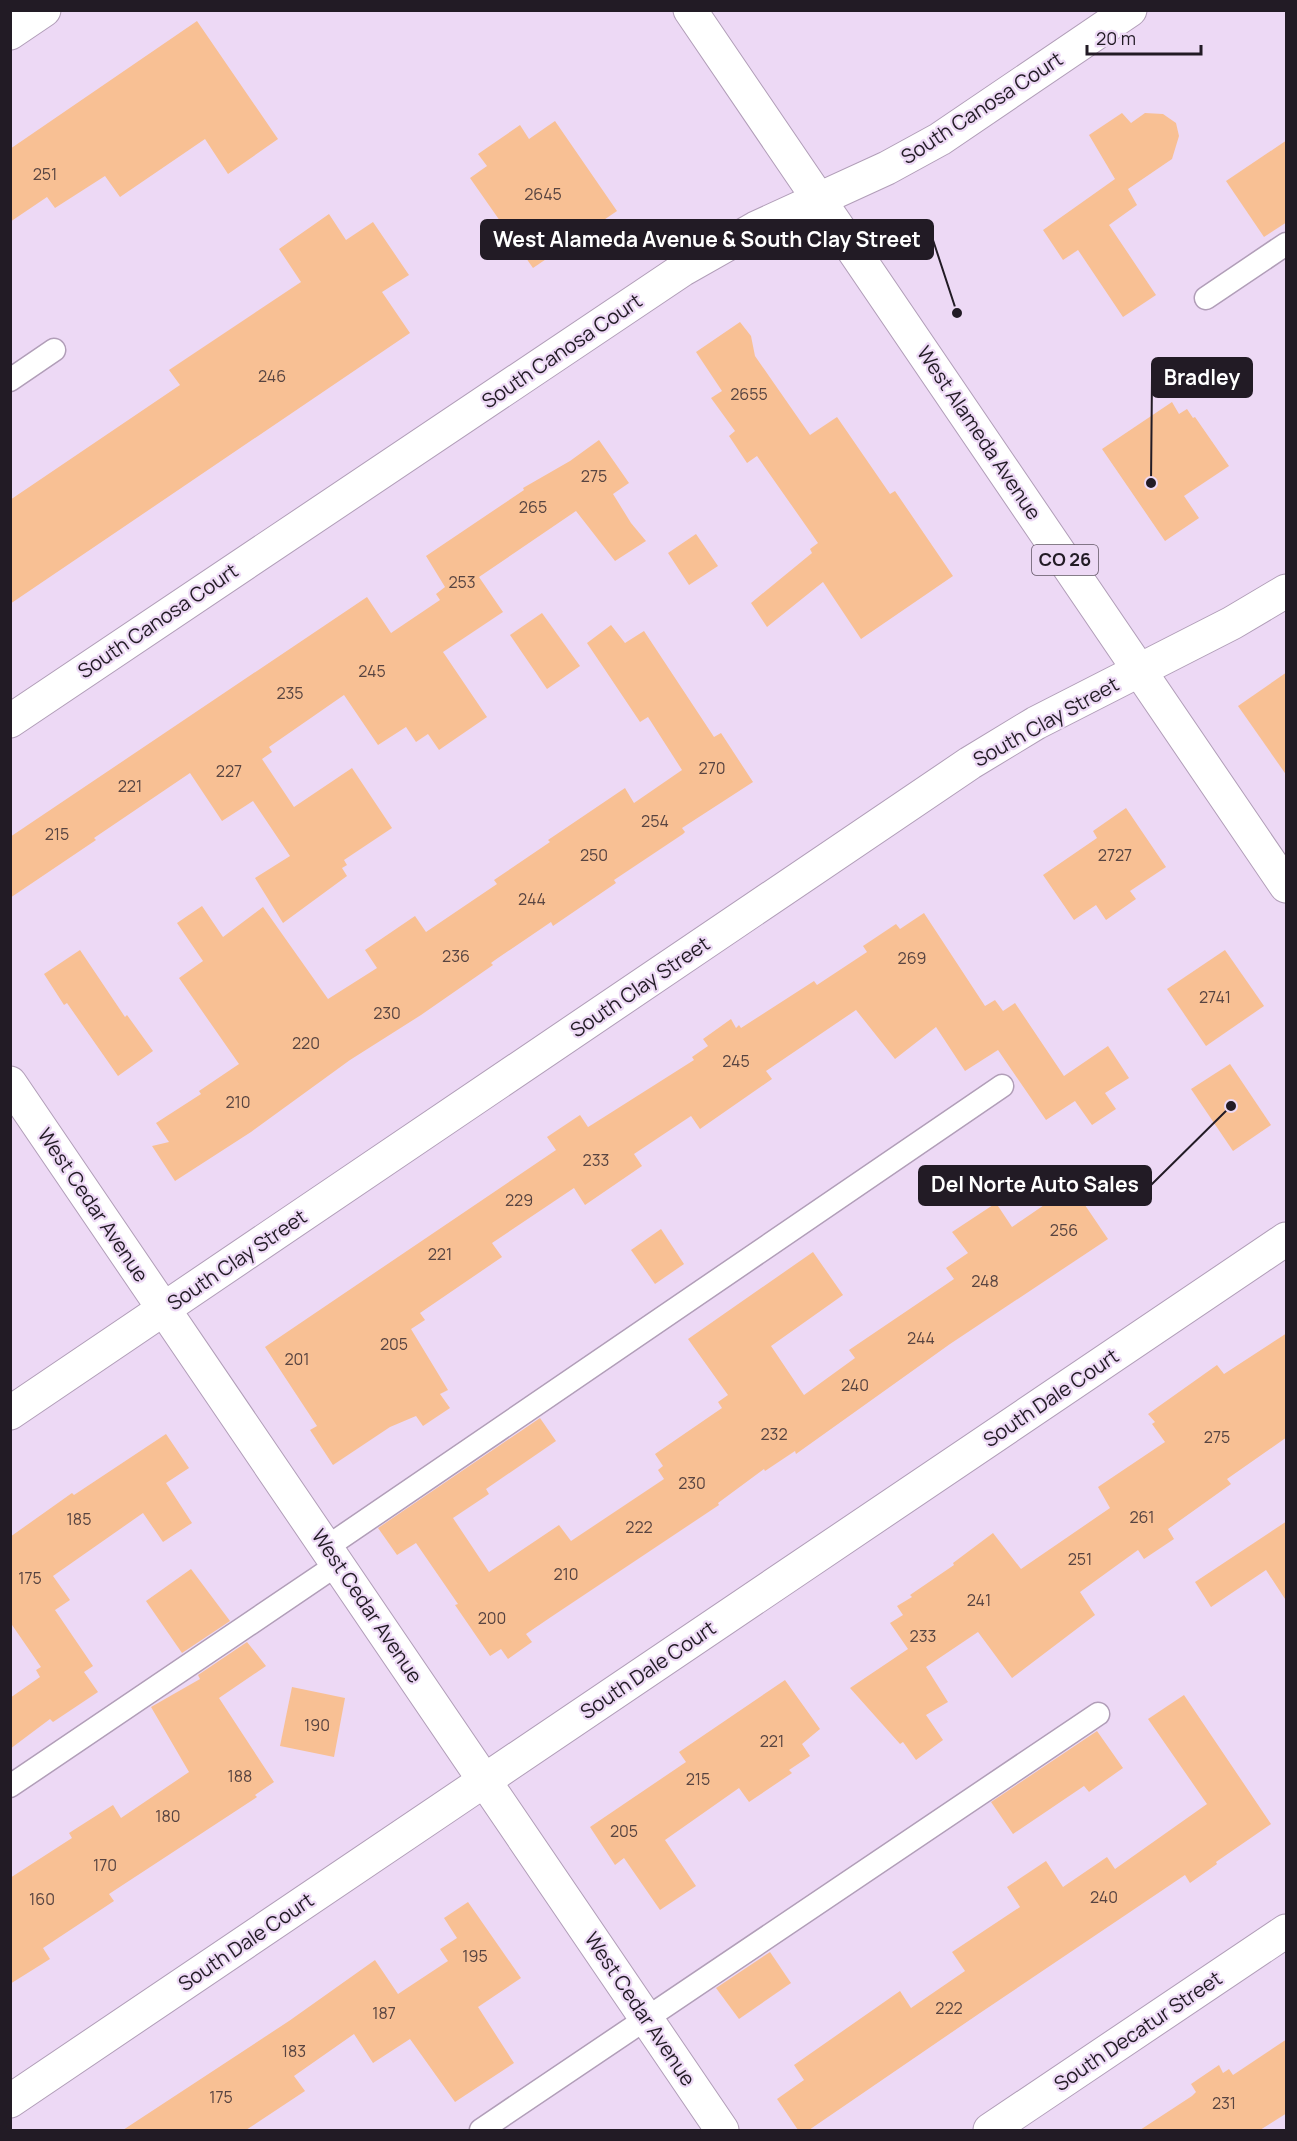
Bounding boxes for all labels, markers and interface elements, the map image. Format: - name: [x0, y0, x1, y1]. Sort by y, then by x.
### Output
- scale bar: [1087, 18, 1201, 56]
- text: 20 m: [1096, 26, 1136, 50]
- street label: South Canosa Court: [896, 45, 1068, 170]
- house number: 251: [33, 163, 57, 185]
- house number: 2645: [524, 183, 562, 205]
- callout: West Alameda Avenue & South Clay Street: [481, 220, 933, 259]
- text: West Alameda Avenue & South Clay Street: [493, 225, 921, 253]
- street label: South Canosa Court: [476, 287, 647, 414]
- street label: West Alameda Avenue: [911, 341, 1048, 525]
- callout: Bradley: [1152, 358, 1252, 397]
- text: Bradley: [1164, 363, 1240, 391]
- house number: 246: [258, 365, 286, 387]
- house number: 2655: [730, 383, 768, 405]
- house number: 275: [581, 465, 607, 487]
- house number: 265: [519, 496, 547, 518]
- road number: CO 26: [1032, 545, 1098, 575]
- street label: South Canosa Court: [72, 557, 243, 684]
- house number: 253: [448, 571, 476, 593]
- house number: 245: [358, 660, 386, 682]
- street label: South Clay Street: [968, 670, 1123, 773]
- house number: 235: [276, 682, 304, 704]
- house number: 270: [699, 757, 725, 779]
- house number: 227: [216, 760, 242, 782]
- house number: 221: [118, 775, 142, 797]
- house number: 254: [641, 810, 669, 832]
- house number: 215: [45, 823, 69, 845]
- house number: 250: [580, 844, 608, 866]
- house number: 2727: [1098, 844, 1132, 866]
- house number: 244: [518, 888, 546, 910]
- street label: South Clay Street: [565, 930, 715, 1043]
- house number: 236: [442, 945, 470, 967]
- house number: 269: [898, 947, 926, 969]
- house number: 2741: [1199, 986, 1231, 1008]
- house number: 230: [373, 1002, 401, 1024]
- house number: 220: [292, 1032, 320, 1054]
- house number: 245: [722, 1050, 750, 1072]
- house number: 210: [225, 1091, 251, 1113]
- street label: West Cedar Avenue: [32, 1122, 155, 1287]
- house number: 233: [583, 1149, 609, 1171]
- callout: Del Norte Auto Sales: [919, 1166, 1151, 1205]
- text: Del Norte Auto Sales: [931, 1170, 1139, 1198]
- house number: 229: [505, 1189, 533, 1211]
- street label: South Clay Street: [162, 1203, 312, 1316]
- house number: 256: [1050, 1219, 1078, 1241]
- house number: 221: [428, 1243, 452, 1265]
- house number: 248: [971, 1270, 999, 1292]
- house number: 244: [907, 1327, 935, 1349]
- house number: 205: [380, 1333, 408, 1355]
- street label: South Dale Court: [978, 1342, 1124, 1453]
- house number: 201: [284, 1348, 310, 1370]
- house number: 240: [841, 1374, 869, 1396]
- house number: 232: [760, 1423, 788, 1445]
- house number: 275: [1204, 1426, 1230, 1448]
- house number: 230: [678, 1472, 706, 1494]
- house number: 261: [1129, 1506, 1155, 1528]
- house number: 185: [67, 1508, 91, 1530]
- house number: 222: [625, 1516, 653, 1538]
- street label: West Cedar Avenue: [306, 1523, 429, 1688]
- house number: 251: [1068, 1548, 1092, 1570]
- house number: 210: [553, 1563, 579, 1585]
- house number: 175: [18, 1567, 42, 1589]
- house number: 241: [967, 1589, 991, 1611]
- house number: 200: [478, 1607, 506, 1629]
- street label: South Dale Court: [575, 1614, 721, 1725]
- house number: 233: [910, 1625, 936, 1647]
- house number: 190: [304, 1714, 330, 1736]
- house number: 221: [760, 1730, 784, 1752]
- house number: 188: [228, 1765, 252, 1787]
- house number: 215: [686, 1768, 710, 1790]
- house number: 180: [155, 1805, 181, 1827]
- house number: 205: [610, 1820, 638, 1842]
- house number: 170: [93, 1854, 117, 1876]
- street label: South Dale Court: [173, 1886, 319, 1997]
- house number: 240: [1090, 1886, 1118, 1908]
- house number: 160: [29, 1888, 55, 1910]
- street label: West Cedar Avenue: [579, 1926, 702, 2091]
- house number: 195: [462, 1945, 488, 1967]
- street label: South Decatur Street: [1049, 1964, 1227, 2097]
- house number: 222: [935, 1997, 963, 2019]
- house number: 187: [372, 2002, 396, 2024]
- house number: 183: [282, 2040, 306, 2062]
- house number: 175: [209, 2086, 233, 2108]
- house number: 231: [1212, 2092, 1236, 2114]

